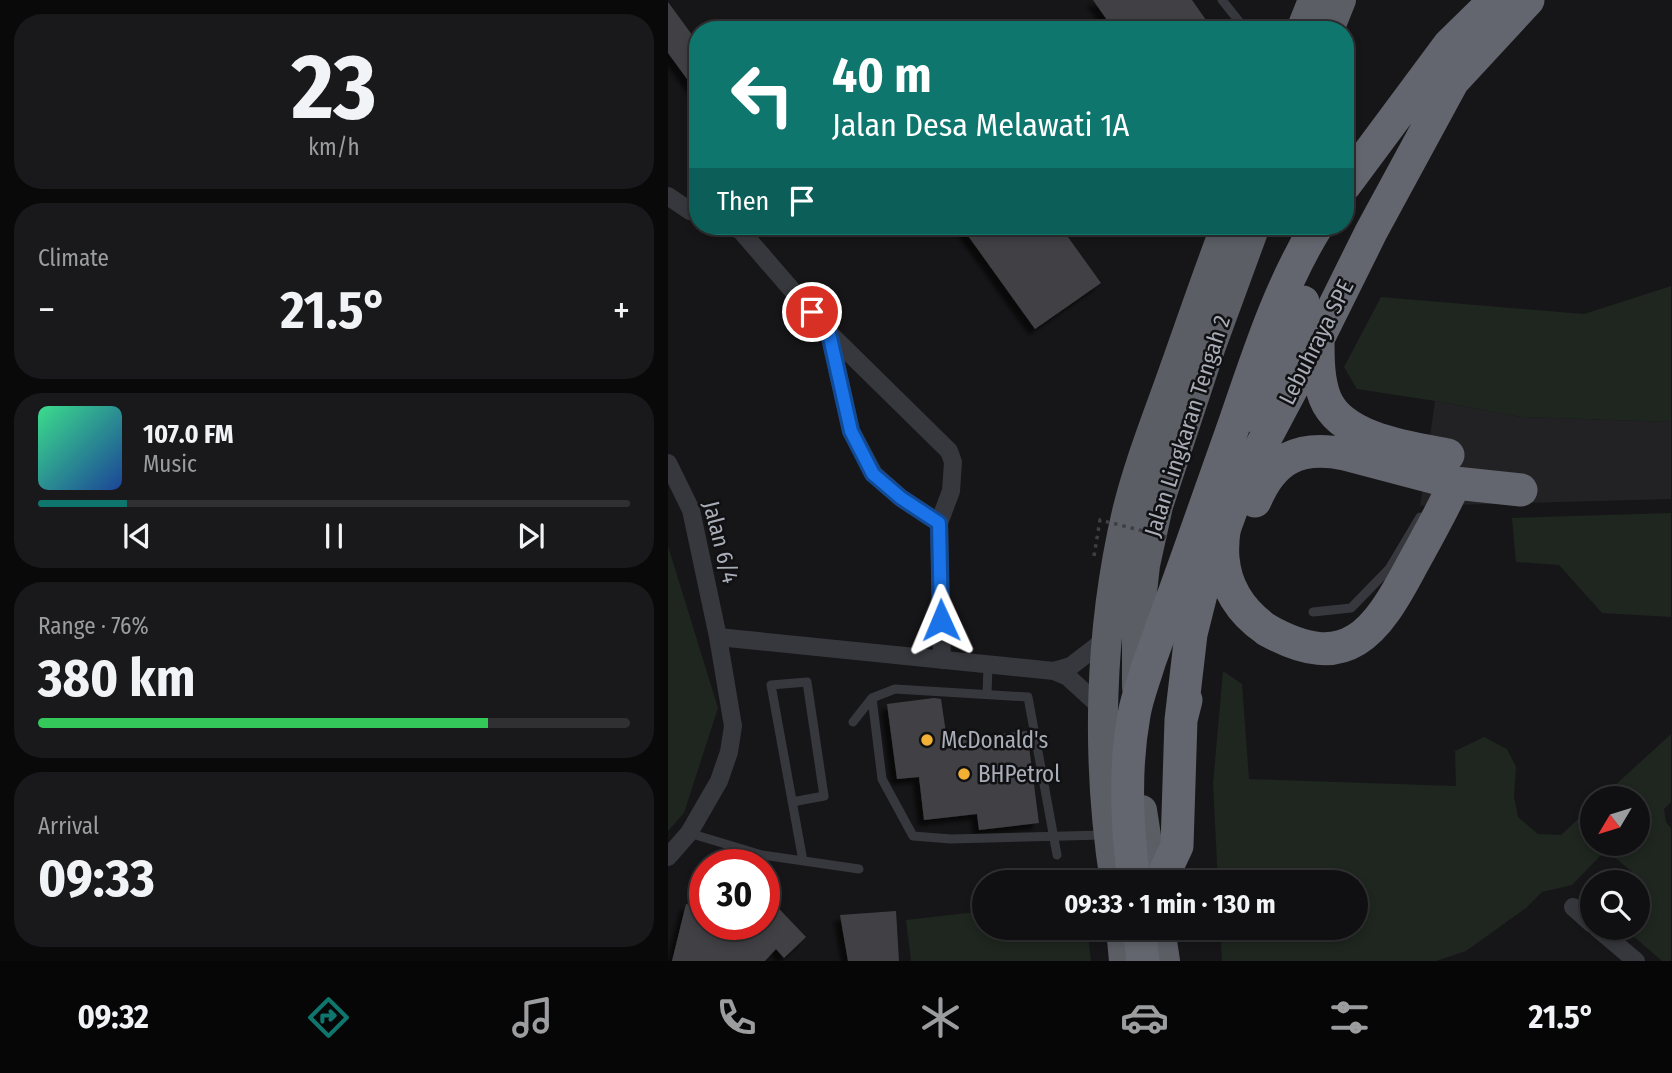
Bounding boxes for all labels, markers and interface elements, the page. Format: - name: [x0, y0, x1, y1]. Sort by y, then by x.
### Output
- text: 23: [291, 33, 377, 142]
- text: 40 m: [832, 46, 932, 105]
- icon: left: [717, 49, 808, 140]
- text: Jalan Desa Melawati 1A: [832, 106, 1129, 144]
- text: km/h: [308, 133, 360, 161]
- icon: arrive: [783, 182, 821, 220]
- text: Then: [717, 186, 769, 217]
- text: Climate: [38, 244, 109, 272]
- street label: Lebuhraya SPE: [1273, 275, 1359, 409]
- text: 21.5°: [280, 279, 387, 342]
- pin: [782, 282, 842, 342]
- text: −: [38, 287, 55, 333]
- text: +: [613, 287, 630, 333]
- icon: arrive: [793, 293, 831, 331]
- street label: Jalan Lingkaran Tengah 2: [1138, 312, 1236, 540]
- text: 107.0 FM: [143, 419, 234, 450]
- text: Music: [143, 450, 197, 478]
- street label: Jalan 6/4: [697, 498, 745, 586]
- icon: previous: [118, 517, 156, 555]
- icon: pause: [315, 517, 353, 555]
- icon: next: [512, 517, 550, 555]
- position arrow: [904, 583, 978, 657]
- text: Range · 76%: [38, 612, 149, 640]
- text: 380 km: [38, 647, 195, 710]
- place label: McDonald's: [941, 726, 1049, 754]
- marker: McDonald's: [919, 732, 935, 748]
- place label: BHPetrol: [978, 760, 1060, 788]
- marker: BHPetrol: [956, 766, 972, 782]
- north arrow: [1580, 786, 1650, 856]
- map controls: [1580, 786, 1650, 940]
- text: Arrival: [38, 812, 99, 840]
- text: 09:33: [38, 847, 155, 910]
- speed limit sign: 30: [689, 849, 780, 940]
- button: search: [1580, 870, 1650, 940]
- text: 09:33 · 1 min · 130 m: [1064, 889, 1276, 920]
- icon: directions: [304, 993, 353, 1042]
- icon: music: [508, 993, 557, 1042]
- icon: phone: [712, 993, 761, 1042]
- icon: climate: [916, 993, 965, 1042]
- icon: car: [1120, 993, 1169, 1042]
- icon: filters: [1325, 993, 1374, 1042]
- text: 09:32: [78, 998, 149, 1036]
- text: 21.5°: [1529, 998, 1594, 1036]

